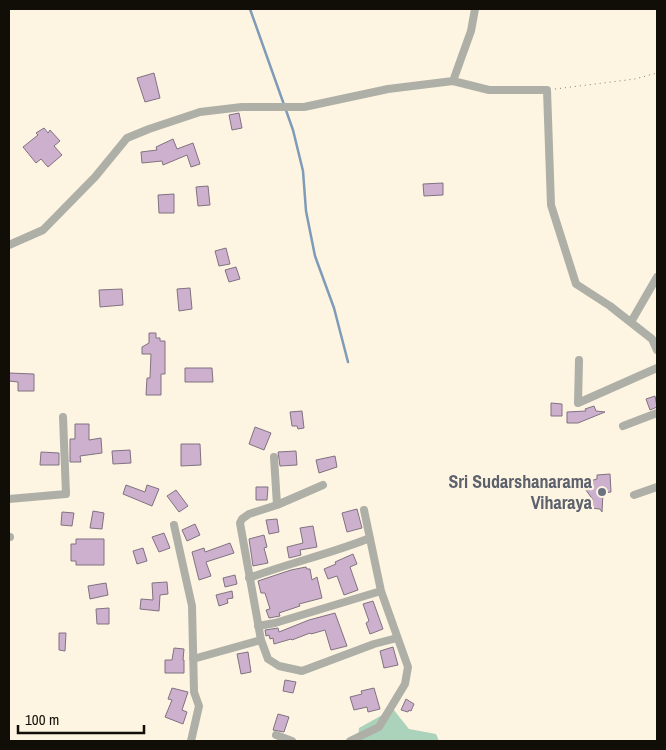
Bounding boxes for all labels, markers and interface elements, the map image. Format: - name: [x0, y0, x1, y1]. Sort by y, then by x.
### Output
- place label: Sri Sudarshanarama Viharaya: [448, 469, 593, 515]
- marker: Sri Sudarshanarama Viharaya: [596, 486, 608, 498]
- scale bar: [18, 702, 144, 734]
- text: 100 m: [25, 709, 59, 730]

